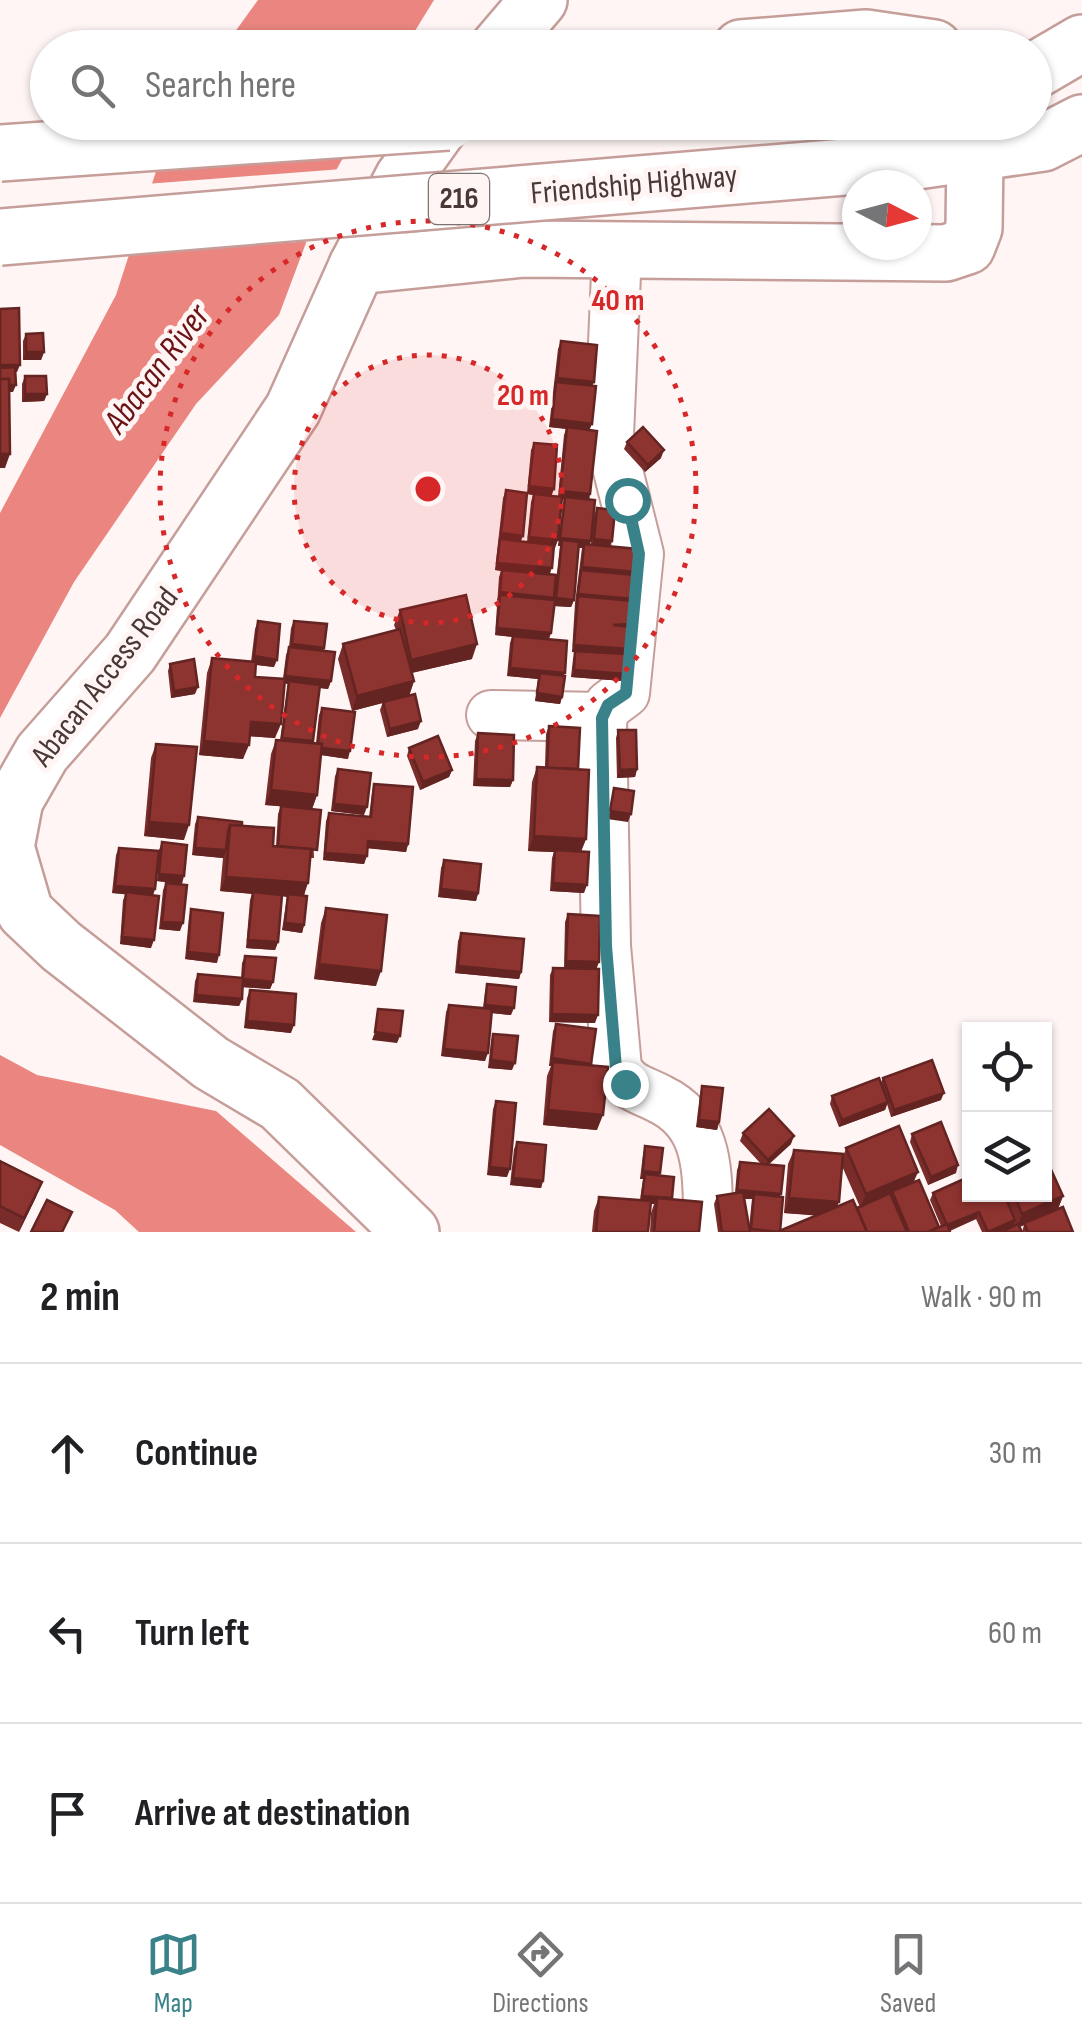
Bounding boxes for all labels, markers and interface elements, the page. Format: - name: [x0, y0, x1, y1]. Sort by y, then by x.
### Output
- search box: [30, 30, 1052, 140]
- icon: search: [65, 58, 120, 113]
- text: Search here: [145, 63, 296, 108]
- street label: Friendship Highway: [529, 157, 739, 213]
- north arrow: [842, 170, 932, 260]
- road number: 216: [429, 174, 489, 224]
- text: 40 m: [592, 283, 644, 319]
- water label: Abacan River: [93, 295, 220, 443]
- text: 20 m: [497, 378, 549, 414]
- centre of rings: [410, 471, 446, 507]
- route start: [605, 478, 651, 524]
- street label: Abacan Access Road: [22, 580, 187, 775]
- map controls: [962, 1022, 1052, 1202]
- button: locate: [962, 1022, 1052, 1112]
- route end: [603, 1062, 649, 1108]
- button: layers: [962, 1112, 1052, 1202]
- text: 2 min: [40, 1272, 120, 1323]
- text: Walk · 90 m: [921, 1278, 1042, 1317]
- icon: ahead: [40, 1426, 95, 1481]
- text: Continue: [135, 1431, 258, 1476]
- text: 30 m: [989, 1434, 1042, 1473]
- icon: left: [40, 1606, 95, 1661]
- text: Turn left: [135, 1611, 249, 1656]
- text: 60 m: [988, 1614, 1042, 1653]
- icon: arrive: [40, 1786, 95, 1841]
- text: Arrive at destination: [135, 1791, 410, 1836]
- tab: Map: [146, 1927, 201, 2020]
- tab: Directions: [492, 1927, 589, 2020]
- tab: Saved: [880, 1927, 936, 2020]

